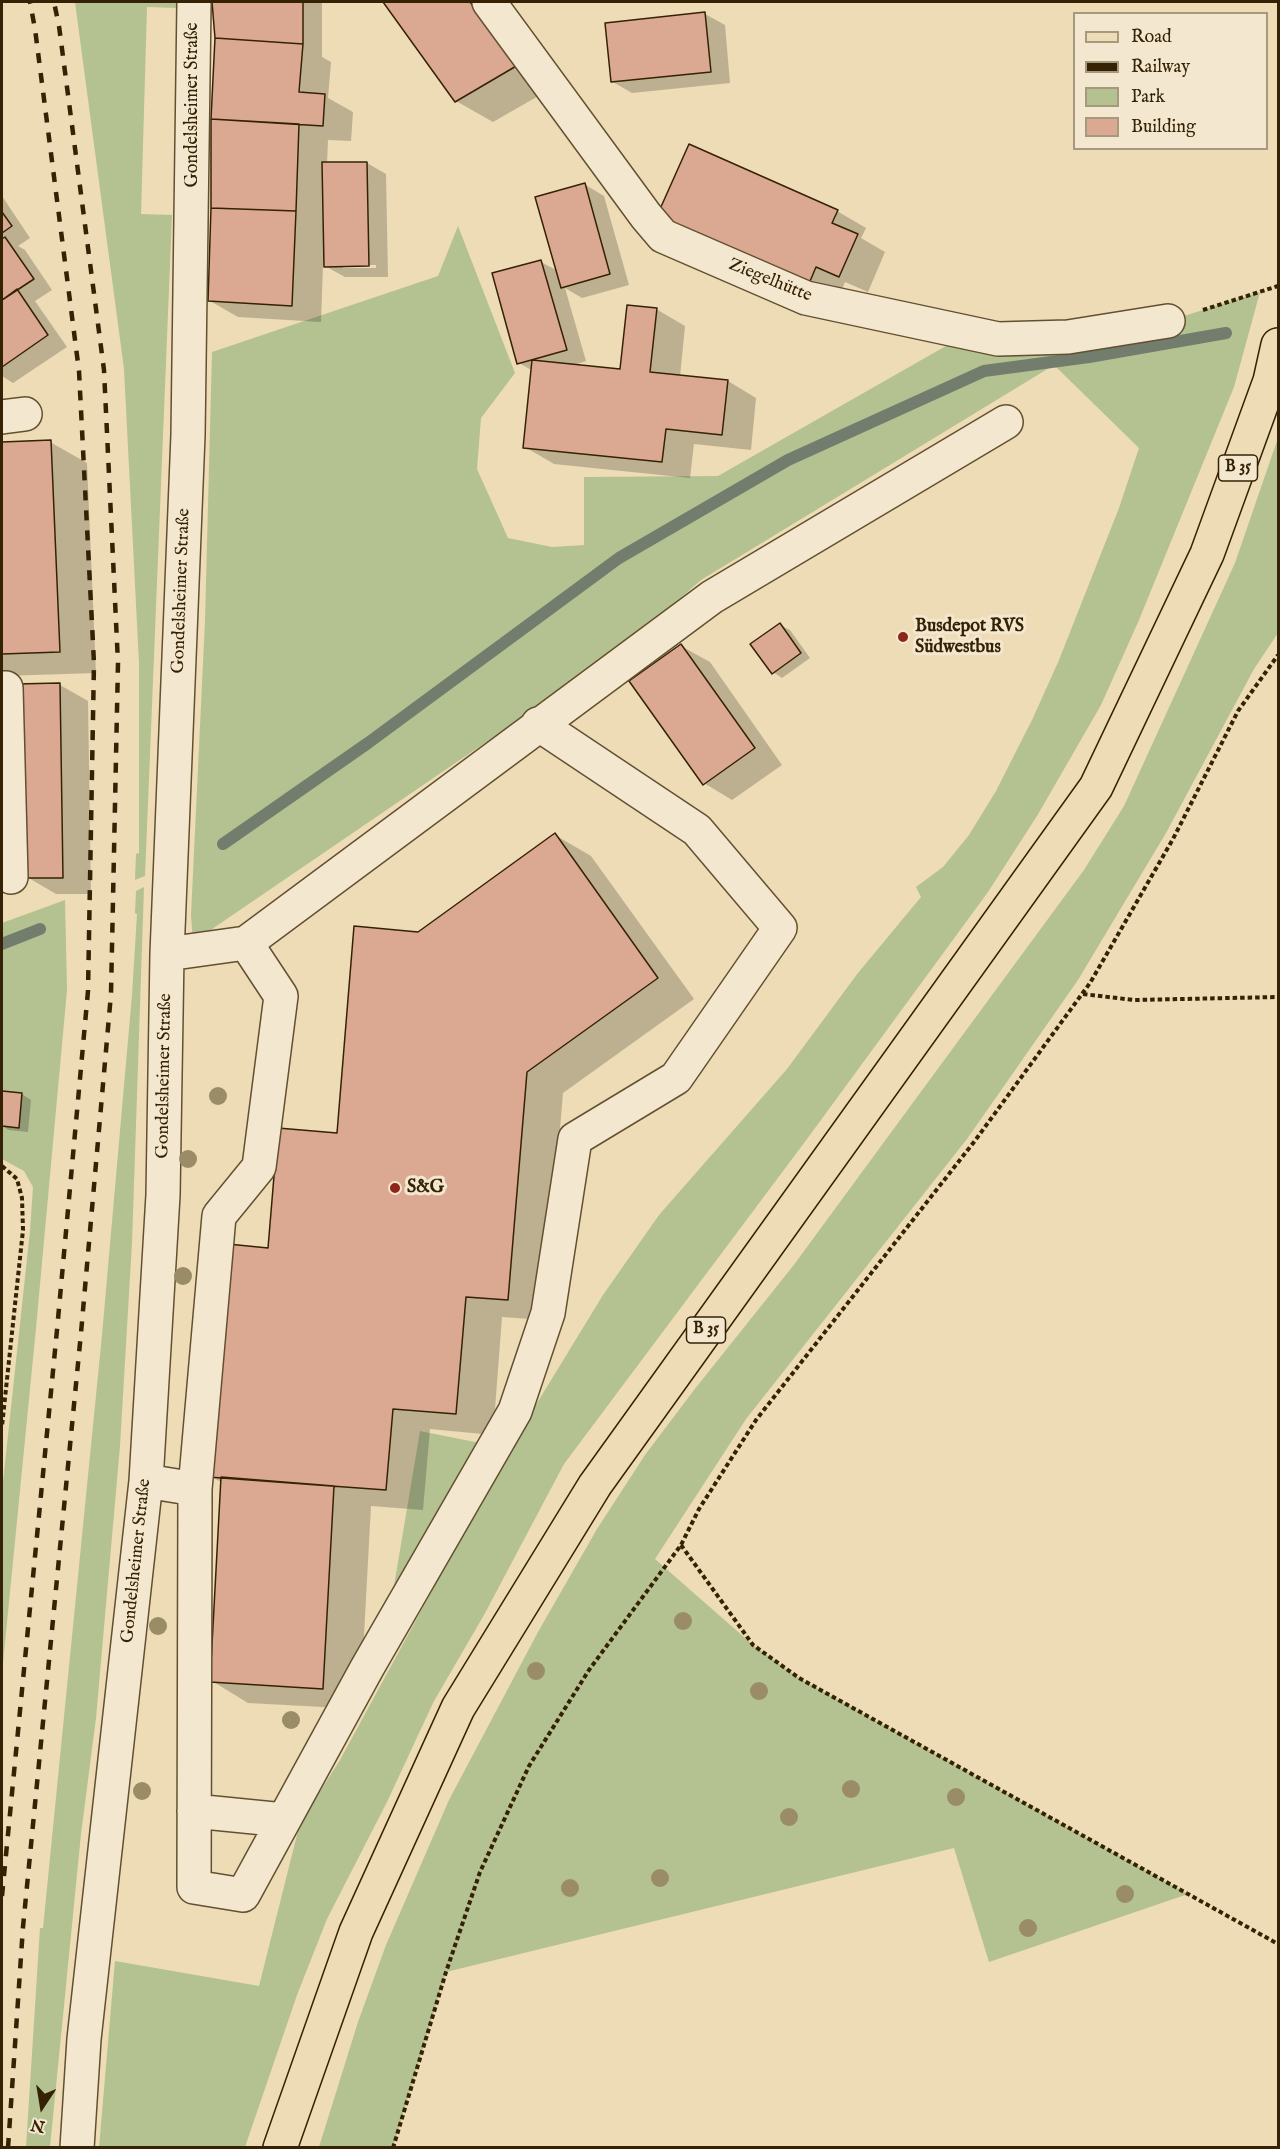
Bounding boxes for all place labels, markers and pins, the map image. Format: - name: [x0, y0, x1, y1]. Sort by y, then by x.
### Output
- place label: Busdepot RVS Südwestbus: [915, 616, 1024, 658]
- marker: Busdepot RVS Südwestbus: [896, 630, 910, 644]
- place label: S&G: [407, 1177, 444, 1199]
- marker: S&G: [388, 1181, 402, 1195]

